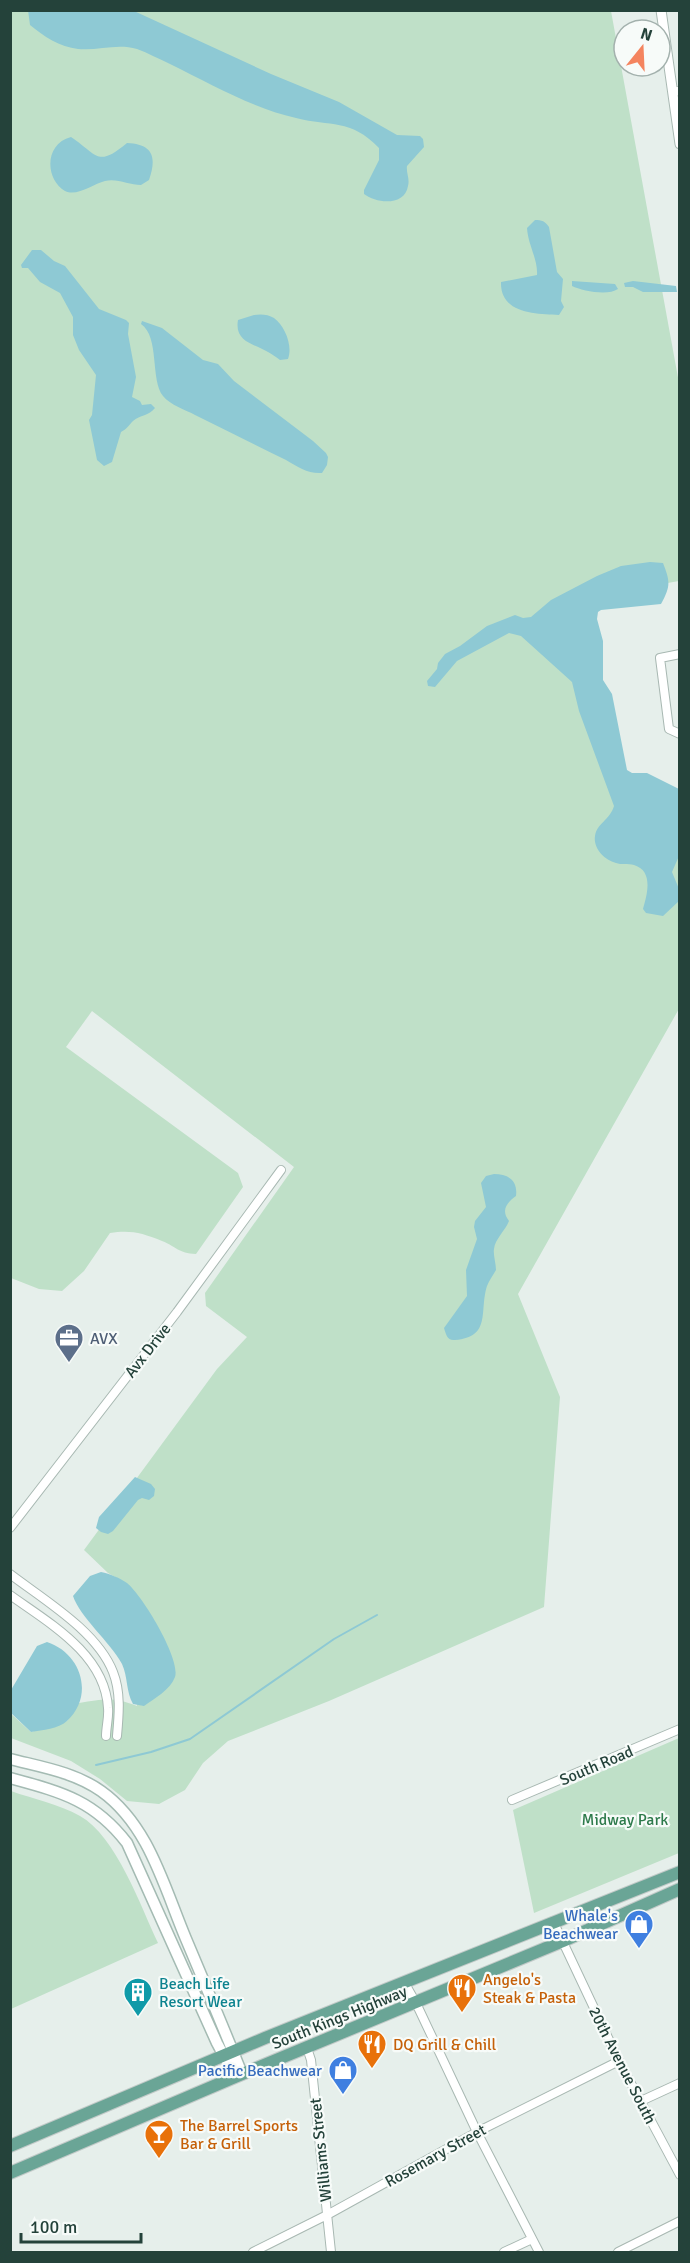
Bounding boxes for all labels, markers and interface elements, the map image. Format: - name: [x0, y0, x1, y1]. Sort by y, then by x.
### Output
- north arrow: [612, 18, 672, 78]
- text: N: [638, 23, 655, 46]
- street label: Avx Drive: [120, 1319, 175, 1382]
- office icon: AVX: [53, 1322, 85, 1364]
- place label: AVX: [90, 1329, 118, 1349]
- street label: South Road: [557, 1741, 636, 1790]
- park label: Midway Park: [582, 1810, 668, 1830]
- place label: Whale's Beachwear: [543, 1906, 618, 1944]
- shop icon: Whale's Beachwear: [623, 1908, 655, 1950]
- place label: Angelo's Steak & Pasta: [483, 1970, 576, 2008]
- restaurant icon: Angelo's Steak & Pasta: [446, 1972, 478, 2014]
- place label: Beach Life Resort Wear: [159, 1974, 242, 2012]
- building icon: Beach Life Resort Wear: [122, 1976, 154, 2018]
- street label: South Kings Highway: [269, 1981, 410, 2054]
- street label: 20th Avenue South: [584, 2003, 660, 2127]
- restaurant icon: DQ Grill & Chill: [356, 2028, 388, 2070]
- place label: DQ Grill & Chill: [393, 2035, 497, 2055]
- shop icon: Pacific Beachwear: [327, 2054, 359, 2096]
- place label: Pacific Beachwear: [198, 2061, 322, 2081]
- street label: Williams Street: [306, 2097, 336, 2203]
- place label: The Barrel Sports Bar & Grill: [180, 2116, 298, 2154]
- bar icon: The Barrel Sports Bar & Grill: [143, 2118, 175, 2160]
- street label: Rosemary Street: [381, 2120, 490, 2192]
- scale bar: [21, 2206, 141, 2244]
- text: 100 m: [30, 2216, 77, 2238]

